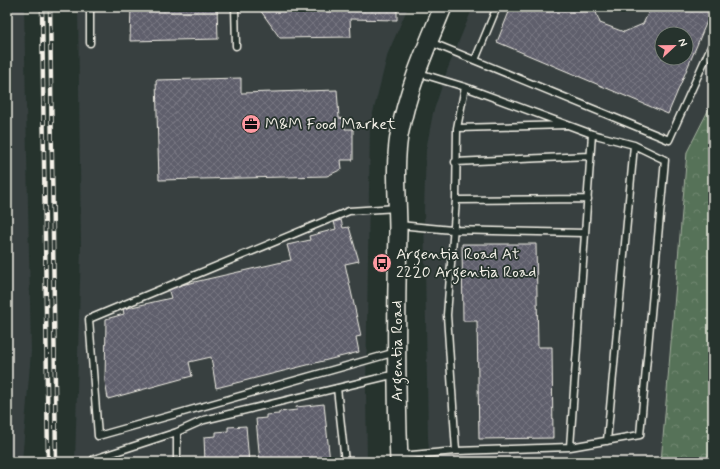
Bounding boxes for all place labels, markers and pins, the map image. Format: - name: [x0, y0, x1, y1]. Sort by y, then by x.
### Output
- office icon: M&M Food Market: [240, 113, 262, 135]
- place label: M&M Food Market: [265, 114, 397, 135]
- place label: Argentia Road At 2220 Argentia Road: [396, 244, 536, 284]
- bus stop icon: Argentia Road At 2220 Argentia Road: [371, 252, 393, 274]

